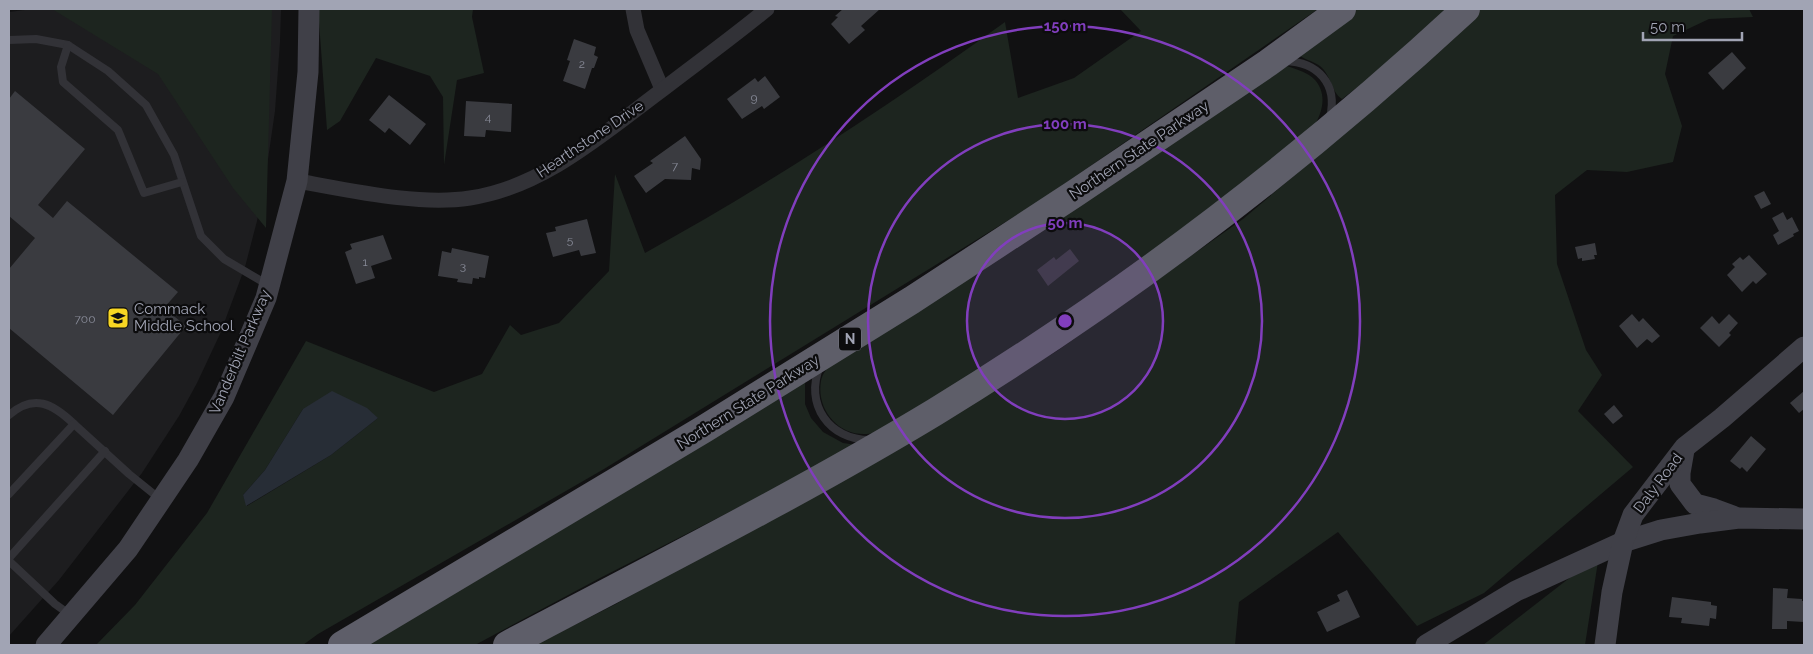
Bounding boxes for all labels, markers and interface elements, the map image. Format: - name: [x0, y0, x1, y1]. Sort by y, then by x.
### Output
- scale bar: [1643, 10, 1742, 42]
- text: 150 m: [1044, 17, 1086, 35]
- text: 50 m: [1650, 18, 1685, 36]
- house number: 2: [579, 57, 585, 71]
- house number: 9: [750, 91, 758, 105]
- street label: Hearthstone Drive: [533, 96, 647, 181]
- street label: Northern State Parkway: [1066, 97, 1212, 203]
- house number: 4: [485, 110, 492, 124]
- text: 100 m: [1043, 115, 1087, 133]
- house number: 7: [672, 159, 679, 173]
- text: 50 m: [1047, 214, 1083, 232]
- house number: 5: [567, 233, 574, 247]
- house number: 1: [362, 255, 368, 269]
- house number: 3: [460, 259, 466, 273]
- street label: Vanderbilt Parkway: [206, 287, 274, 417]
- place label: Commack Middle School: [134, 300, 235, 335]
- school or university icon: Commack Middle School: [106, 306, 130, 330]
- house number: 700: [74, 312, 96, 326]
- centre of rings: [1056, 312, 1074, 330]
- road number: N: [839, 328, 861, 350]
- street label: Northern State Parkway: [674, 351, 822, 453]
- street label: Daly Road: [1630, 450, 1686, 516]

